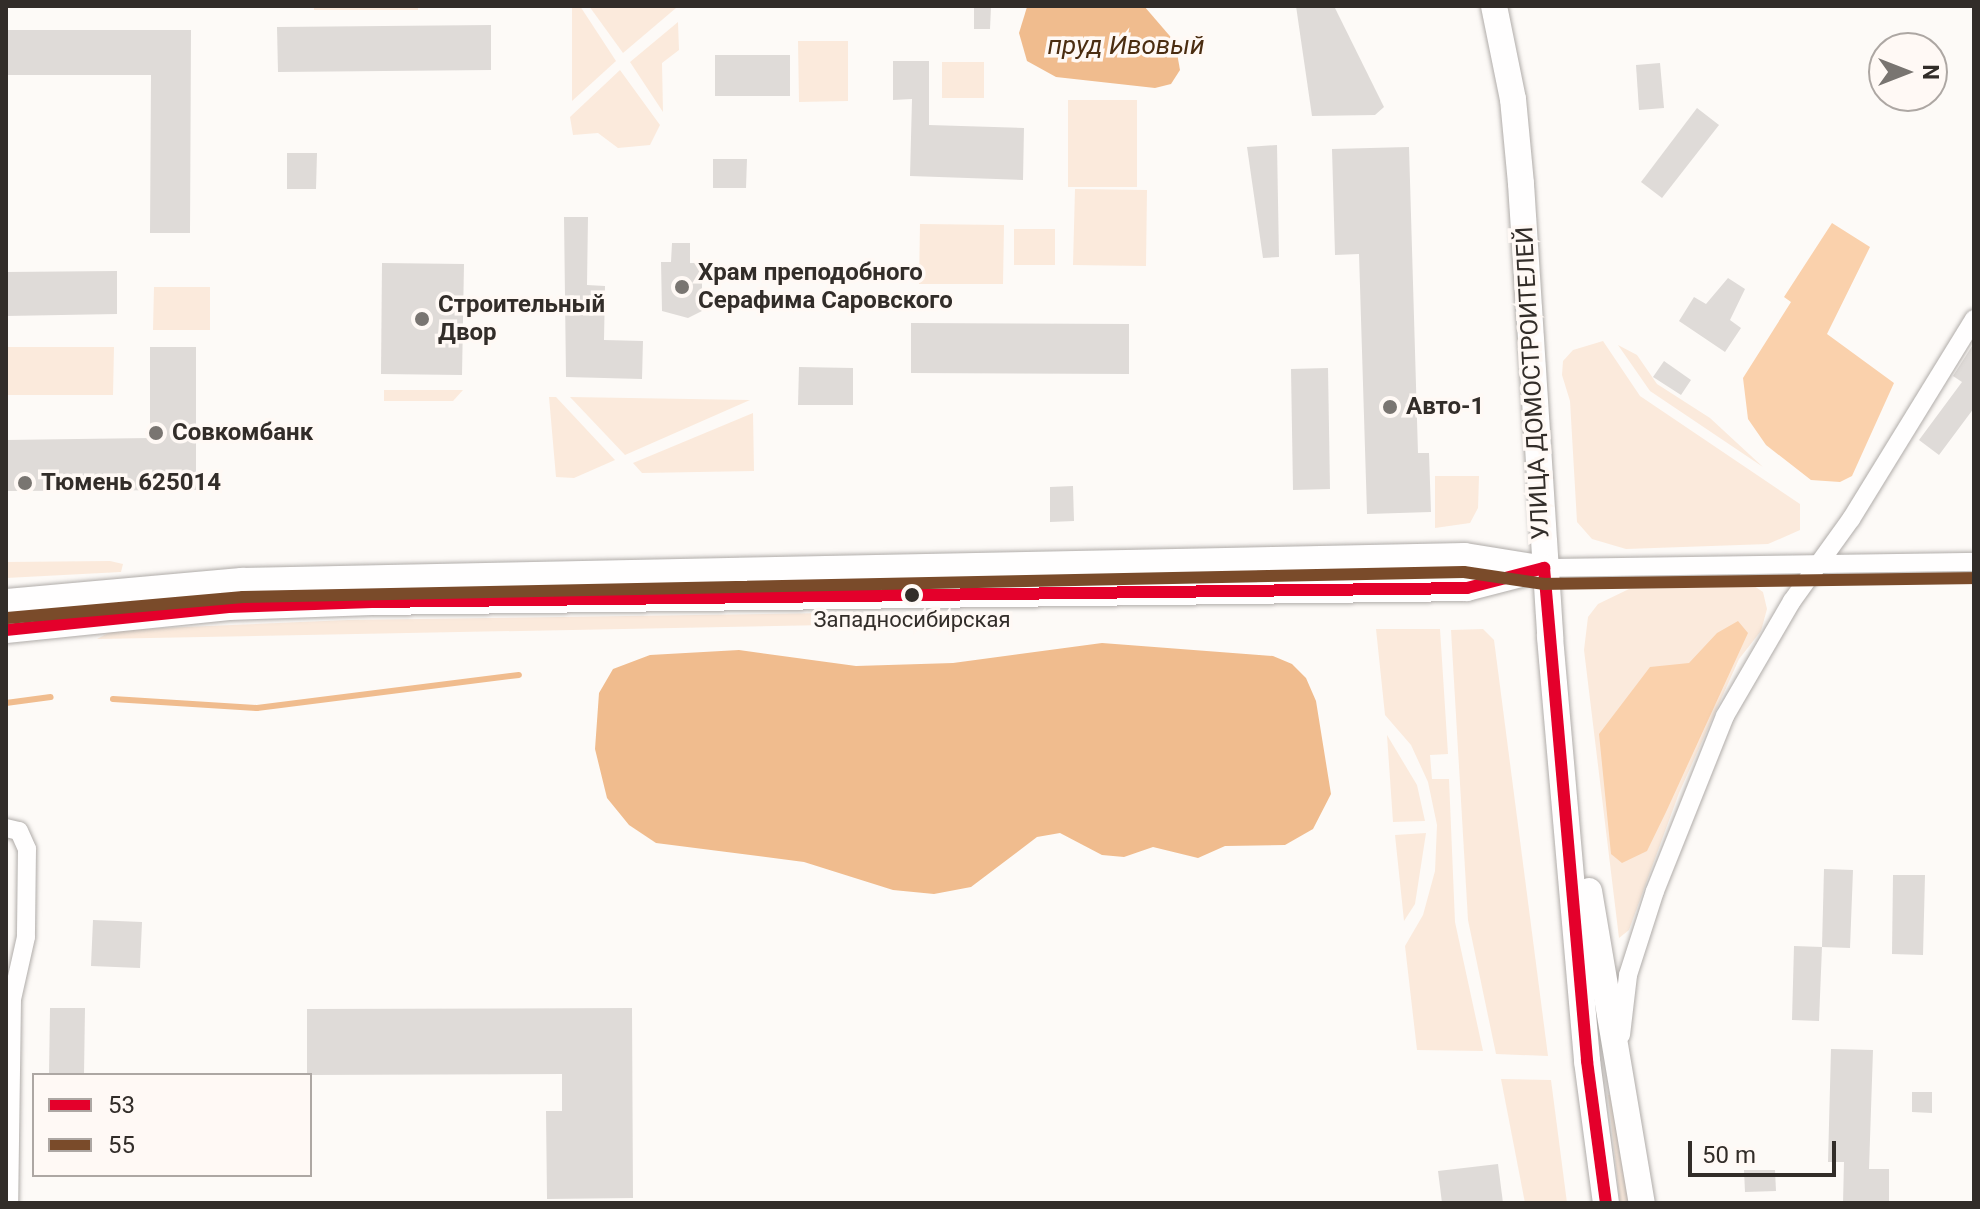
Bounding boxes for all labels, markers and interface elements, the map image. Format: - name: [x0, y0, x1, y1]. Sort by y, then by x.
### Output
- water label: пруд Ивовый: [1048, 30, 1204, 62]
- north arrow: [1868, 32, 1948, 112]
- text: N: [1918, 64, 1943, 80]
- street label: УЛИЦА ДОМОСТРОИТЕЛЕЙ: [1510, 226, 1556, 540]
- place label: Храм преподобного Серафима Саровского: [698, 259, 953, 315]
- marker: Храм преподобного Серафима Саровского: [673, 278, 691, 296]
- place label: Строительный Двор: [438, 291, 605, 347]
- marker: Строительный Двор: [413, 310, 431, 328]
- place label: Авто-1: [1406, 393, 1484, 421]
- marker: Авто-1: [1381, 398, 1399, 416]
- place label: Совкомбанк: [172, 419, 313, 447]
- marker: Совкомбанк: [147, 424, 165, 442]
- place label: Тюмень 625014: [41, 469, 221, 497]
- marker: Тюмень 625014: [16, 474, 34, 492]
- marker: Западносибирская: [904, 587, 920, 603]
- place label: Западносибирская: [814, 607, 1010, 633]
- legend: [32, 1073, 312, 1177]
- text: 53: [108, 1091, 135, 1119]
- scale bar: [1692, 1125, 1840, 1175]
- text: 55: [108, 1131, 135, 1159]
- text: 50 m: [1702, 1141, 1756, 1169]

